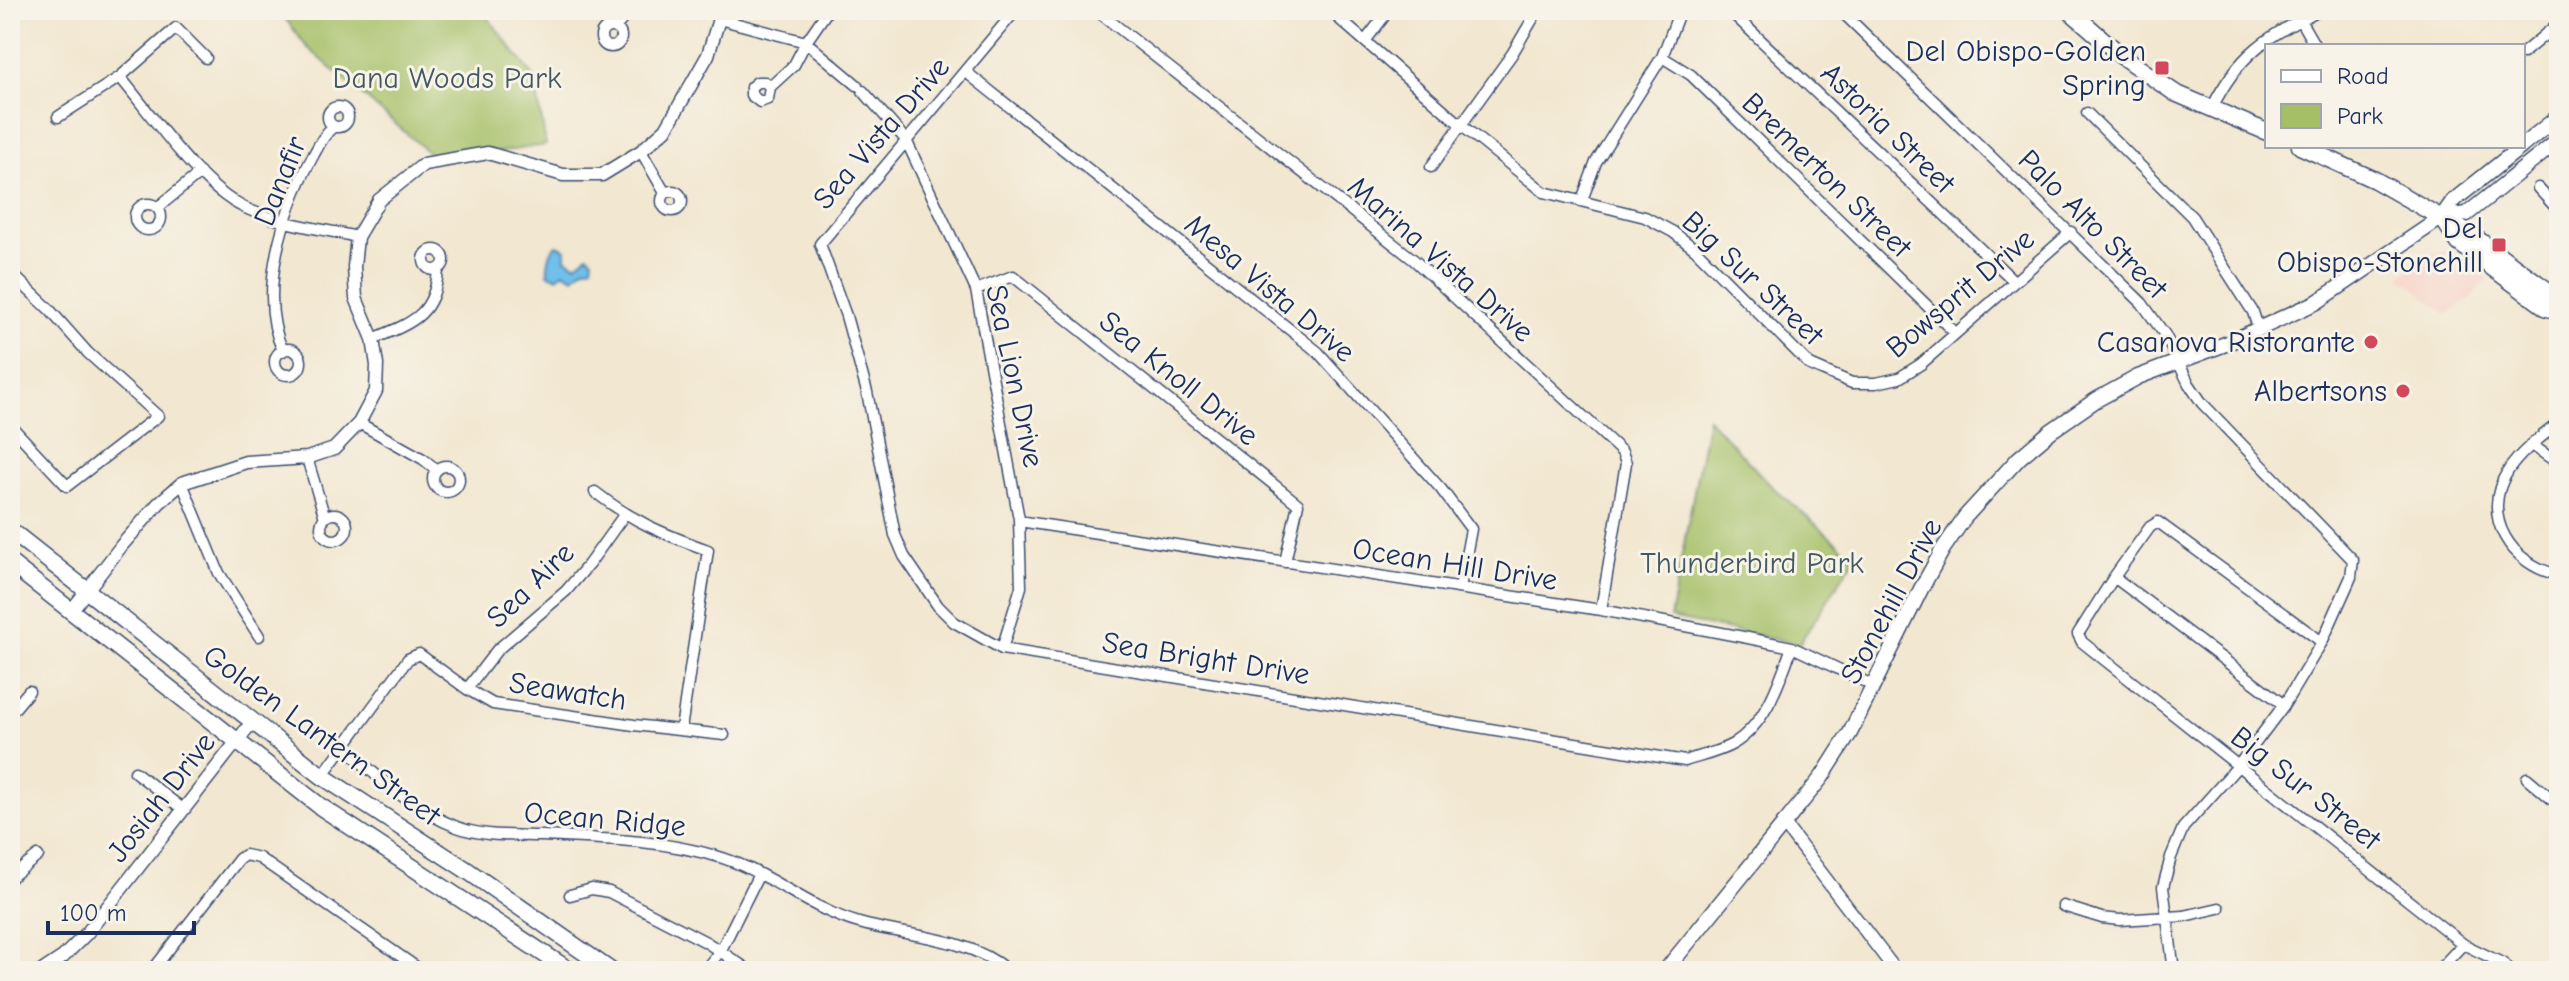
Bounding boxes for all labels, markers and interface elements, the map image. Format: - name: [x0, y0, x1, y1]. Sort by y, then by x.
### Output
- place label: Del Obispo-Golden Spring: [1906, 34, 2146, 103]
- legend: [2265, 44, 2525, 148]
- street label: Sea Vista Drive: [806, 50, 957, 217]
- street label: Astoria Street: [1813, 56, 1963, 202]
- marker: Del Obispo-Golden Spring: [2153, 59, 2171, 77]
- park label: Dana Woods Park: [333, 61, 562, 96]
- text: Road: [2337, 62, 2389, 90]
- street label: Bremerton Street: [1735, 86, 1920, 266]
- text: Park: [2337, 102, 2383, 130]
- street label: Danafir: [247, 131, 314, 231]
- street label: Palo Alto Street: [2011, 143, 2175, 307]
- street label: Marina Vista Drive: [1341, 169, 1541, 350]
- street label: Big Sur Street: [1675, 204, 1832, 354]
- street label: Mesa Vista Drive: [1178, 207, 1362, 370]
- place label: Del Obispo-Stonehill: [2277, 211, 2483, 280]
- street label: Bowsprit Drive: [1879, 221, 2041, 365]
- marker: Del Obispo-Stonehill: [2490, 236, 2508, 254]
- street label: Sea Lion Drive: [978, 282, 1051, 471]
- street label: Sea Knoll Drive: [1092, 304, 1265, 453]
- place label: Casanova Ristorante: [2097, 325, 2355, 360]
- marker: Casanova Ristorante: [2362, 333, 2380, 351]
- place label: Albertsons: [2254, 374, 2387, 409]
- marker: Albertsons: [2394, 382, 2412, 400]
- street label: Stonehill Drive: [1833, 513, 1950, 690]
- street label: Ocean Hill Drive: [1350, 531, 1560, 598]
- street label: Sea Aire: [479, 535, 581, 635]
- park label: Thunderbird Park: [1640, 546, 1864, 581]
- street label: Sea Bright Drive: [1100, 625, 1312, 692]
- street label: Golden Lantern Street: [196, 638, 448, 834]
- street label: Seawatch: [507, 665, 629, 718]
- street label: Big Sur Street: [2224, 719, 2389, 859]
- street label: Josiah Drive: [100, 726, 223, 869]
- street label: Ocean Ridge: [523, 795, 687, 844]
- scale bar: [48, 885, 194, 935]
- text: 100 m: [60, 899, 127, 927]

